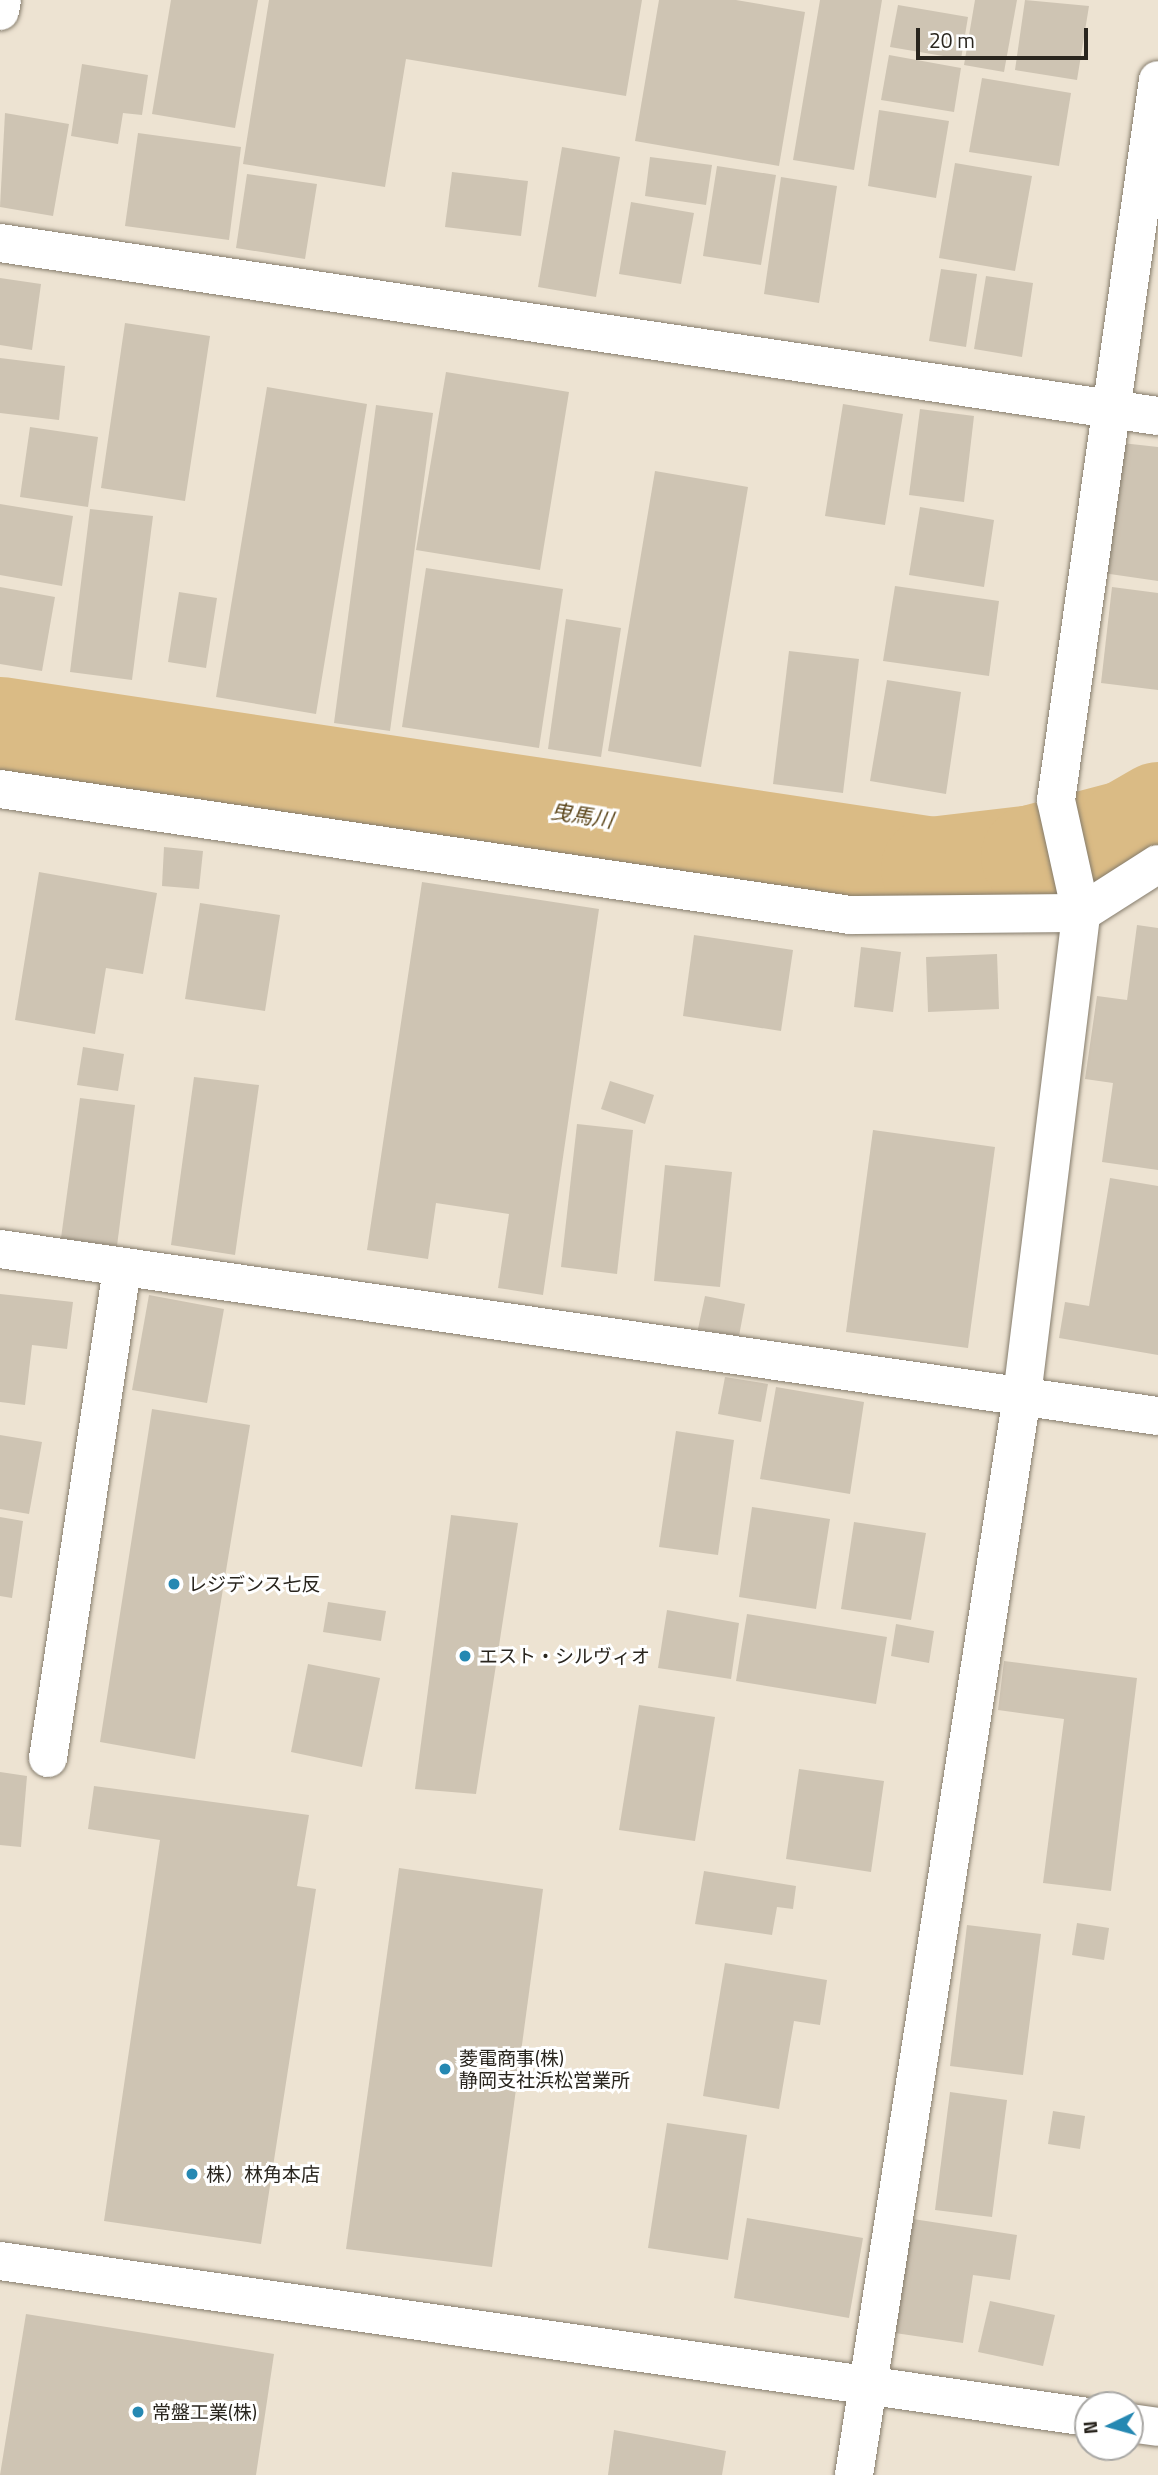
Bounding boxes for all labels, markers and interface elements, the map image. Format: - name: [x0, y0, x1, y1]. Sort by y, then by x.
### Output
- scale bar: [920, 14, 1092, 58]
- text: 20 m: [929, 24, 975, 56]
- water label: 曳馬川: [549, 798, 615, 832]
- place label: レジデンス七反: [188, 1573, 321, 1595]
- marker: レジデンス七反: [166, 1576, 182, 1592]
- place label: エスト・シルヴィオ: [479, 1645, 650, 1667]
- marker: エスト・シルヴィオ: [457, 1648, 473, 1664]
- place label: 菱電商事(株) 静岡支社浜松営業所: [459, 2047, 630, 2091]
- marker: 菱電商事(株) 静岡支社浜松営業所: [437, 2061, 453, 2077]
- place label: 株）林角本店: [206, 2163, 320, 2185]
- marker: 株）林角本店: [184, 2166, 200, 2182]
- north arrow: [1074, 2391, 1144, 2461]
- place label: 常盤工業(株): [152, 2401, 257, 2423]
- marker: 常盤工業(株): [130, 2404, 146, 2420]
- text: N: [1075, 2420, 1105, 2436]

